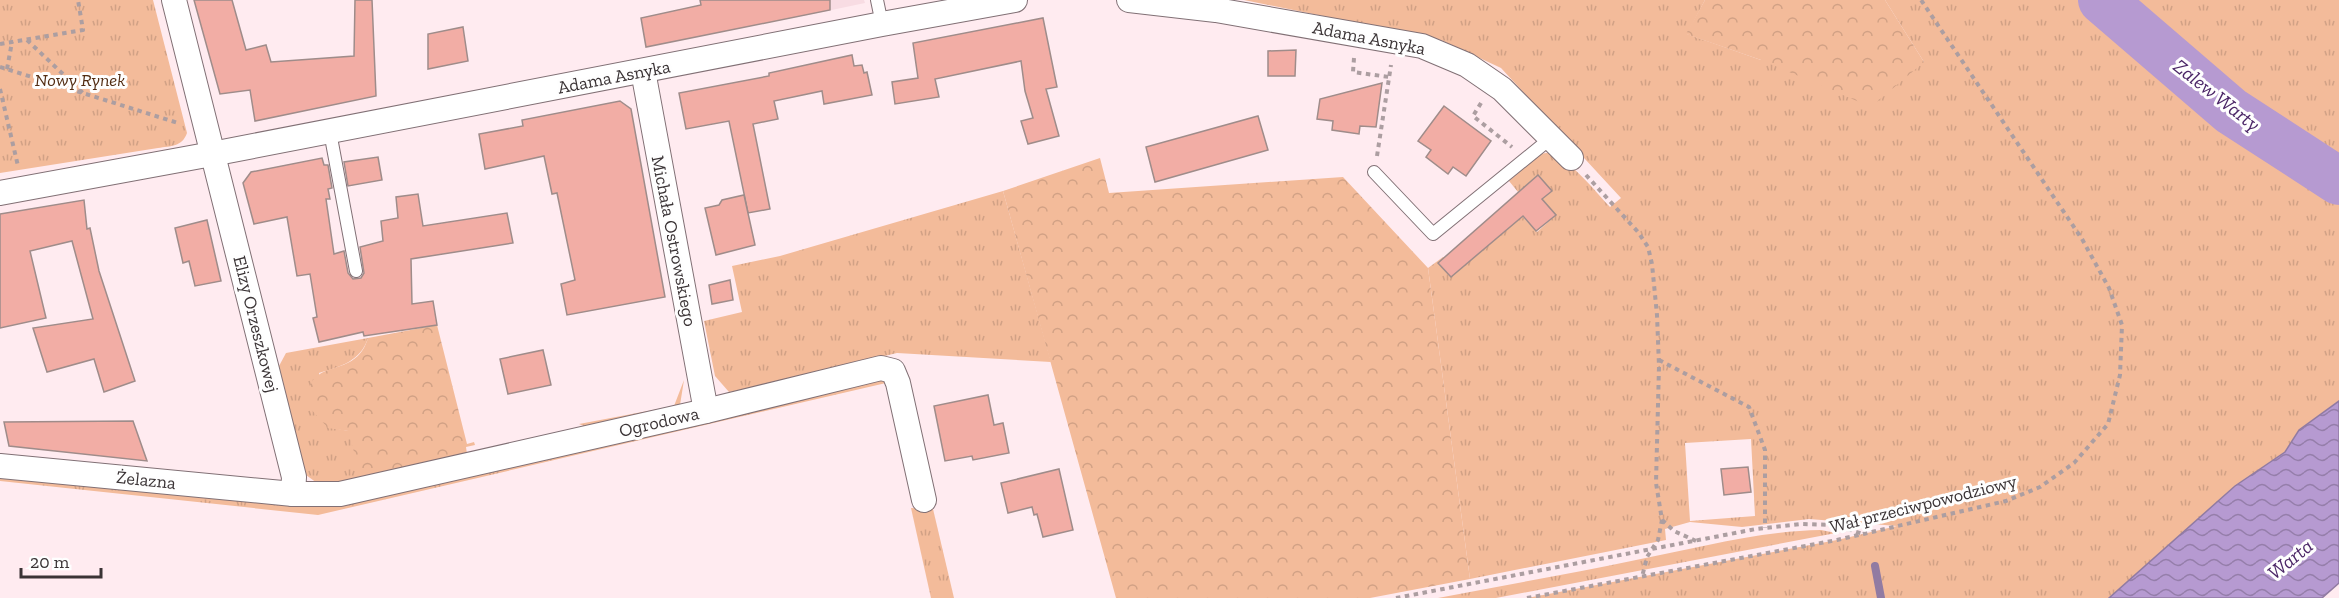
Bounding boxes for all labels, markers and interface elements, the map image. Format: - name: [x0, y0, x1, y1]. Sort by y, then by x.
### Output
- street label: Adama Asnyka: [1311, 16, 1427, 60]
- water label: Zalew Warty: [2169, 54, 2265, 136]
- street label: Adama Asnyka: [556, 55, 672, 99]
- park label: Nowy Rynek: [35, 69, 125, 91]
- street label: Michała Ostrowskiego: [647, 154, 701, 328]
- street label: Elizy Orzeszkowej: [228, 253, 284, 395]
- street label: Ogrodowa: [617, 402, 701, 442]
- street label: Żelazna: [115, 466, 177, 494]
- street label: Wał przeciwpowodziowy: [1827, 470, 2020, 538]
- water label: Warta: [2263, 534, 2317, 584]
- scale bar: [21, 541, 100, 579]
- text: 20 m: [30, 551, 70, 573]

